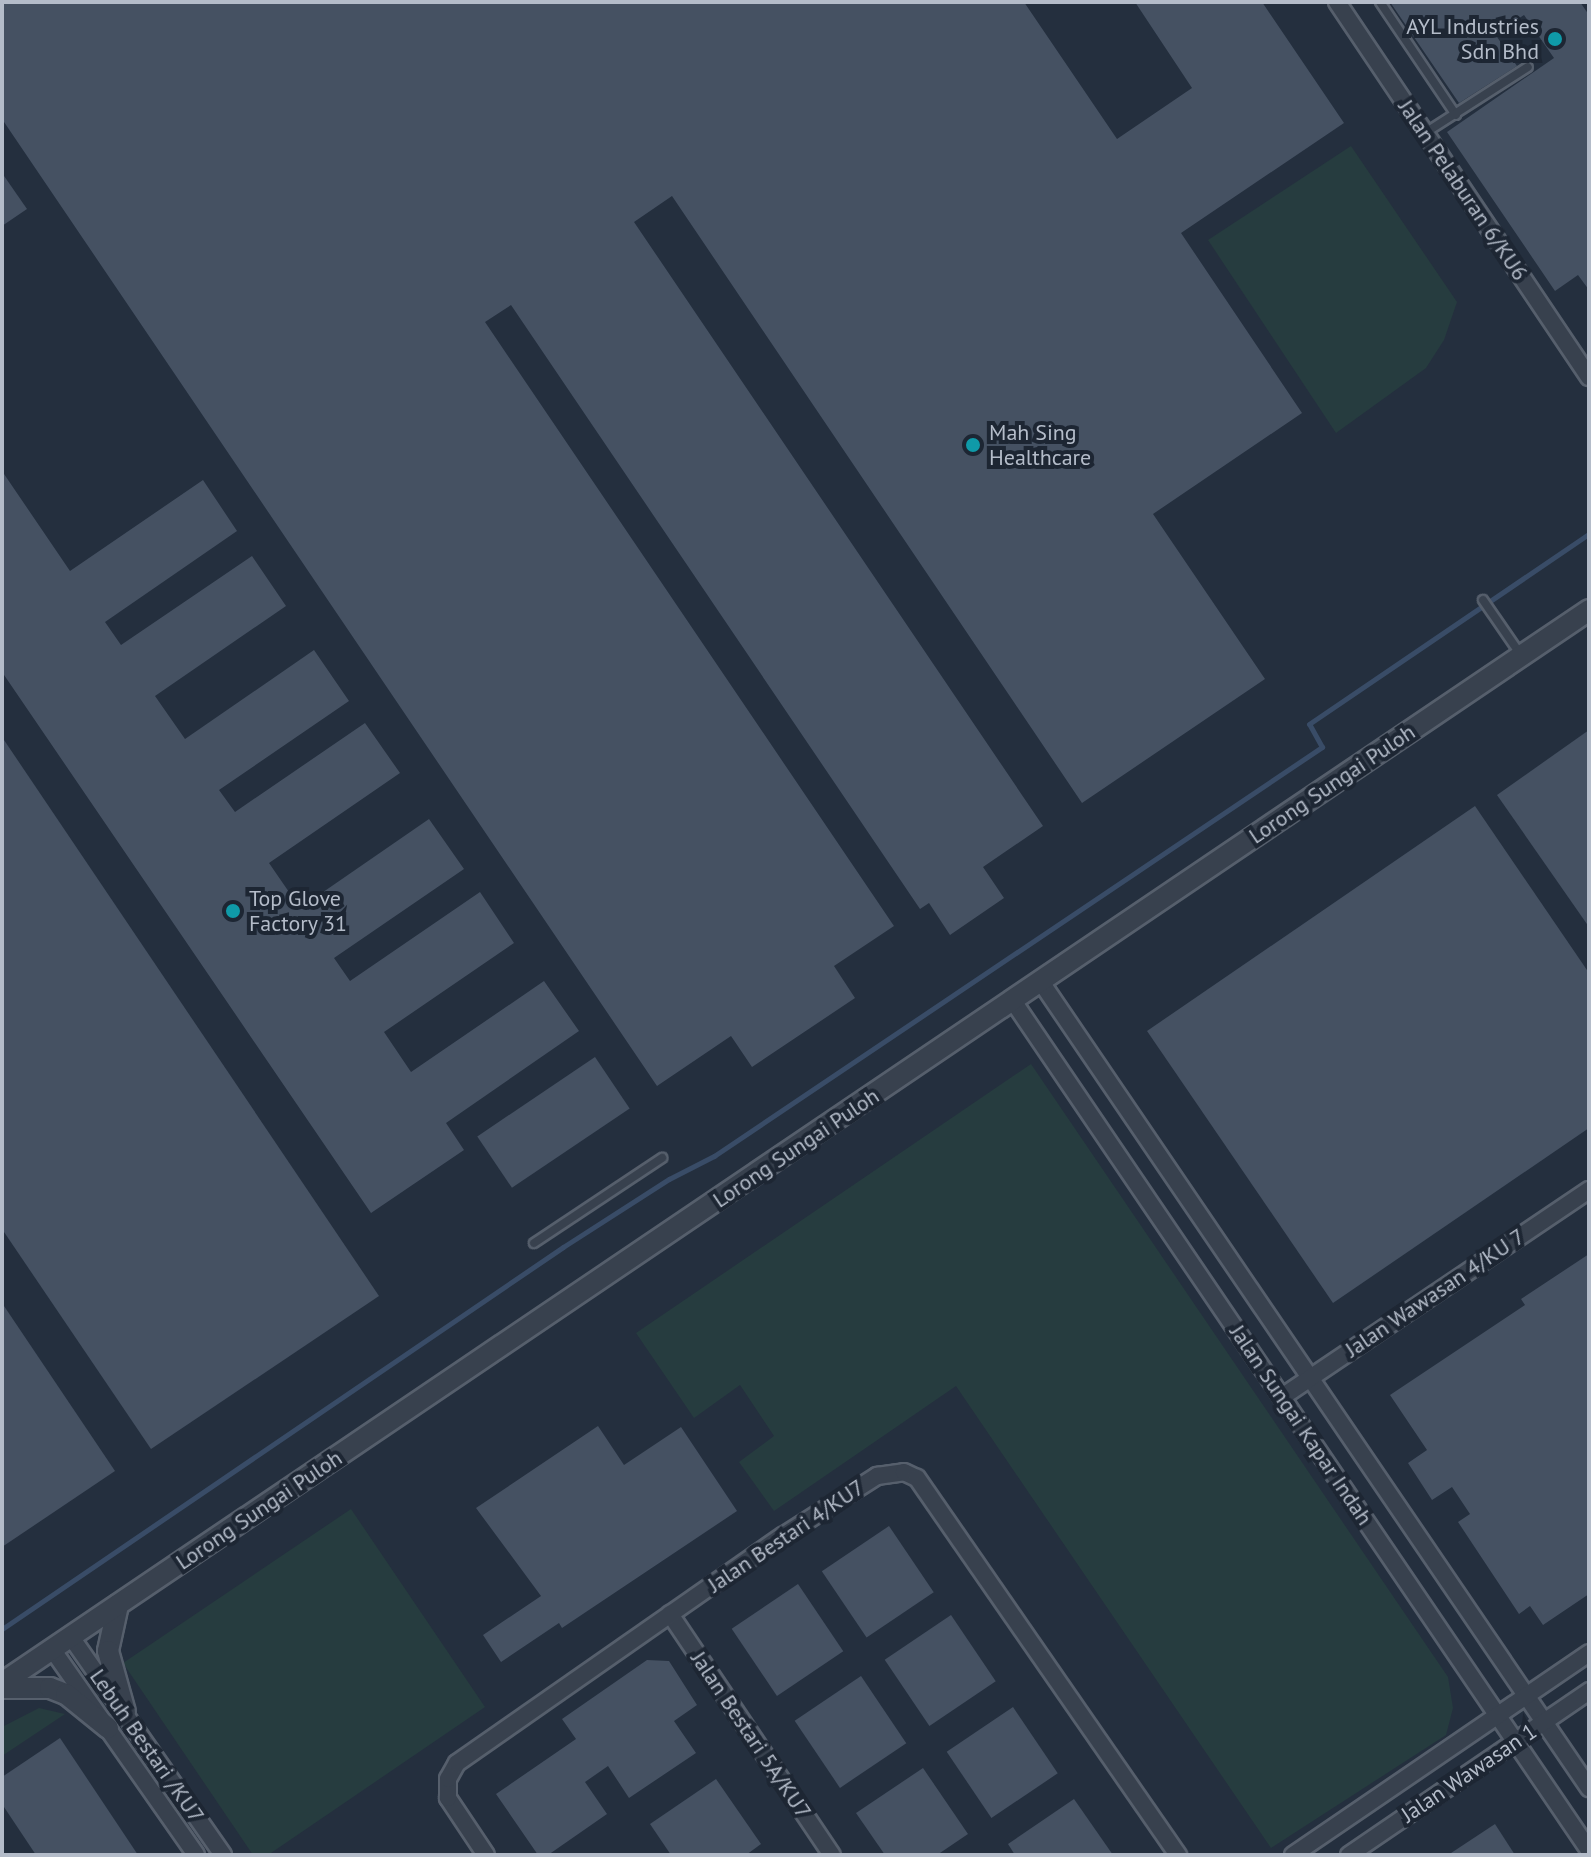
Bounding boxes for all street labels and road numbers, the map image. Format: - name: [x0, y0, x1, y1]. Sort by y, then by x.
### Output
- street label: Jalan Pelaburan 6/KU6: [1393, 95, 1533, 285]
- street label: Lorong Sungai Puloh: [1244, 719, 1420, 849]
- street label: Lorong Sungai Puloh: [708, 1083, 884, 1213]
- street label: Jalan Wawasan 4/KU 7: [1340, 1223, 1530, 1363]
- street label: Jalan Sungai Kapar Indah: [1224, 1320, 1378, 1530]
- street label: Lorong Sungai Puloh: [171, 1445, 347, 1575]
- street label: Jalan Bestari 4/KU7: [703, 1474, 869, 1598]
- street label: Jalan Bestari 5A/KU7: [685, 1646, 817, 1824]
- street label: Lebuh Bestari /KU7: [84, 1664, 210, 1828]
- street label: Jalan Wawasan 1: [1396, 1718, 1542, 1828]

